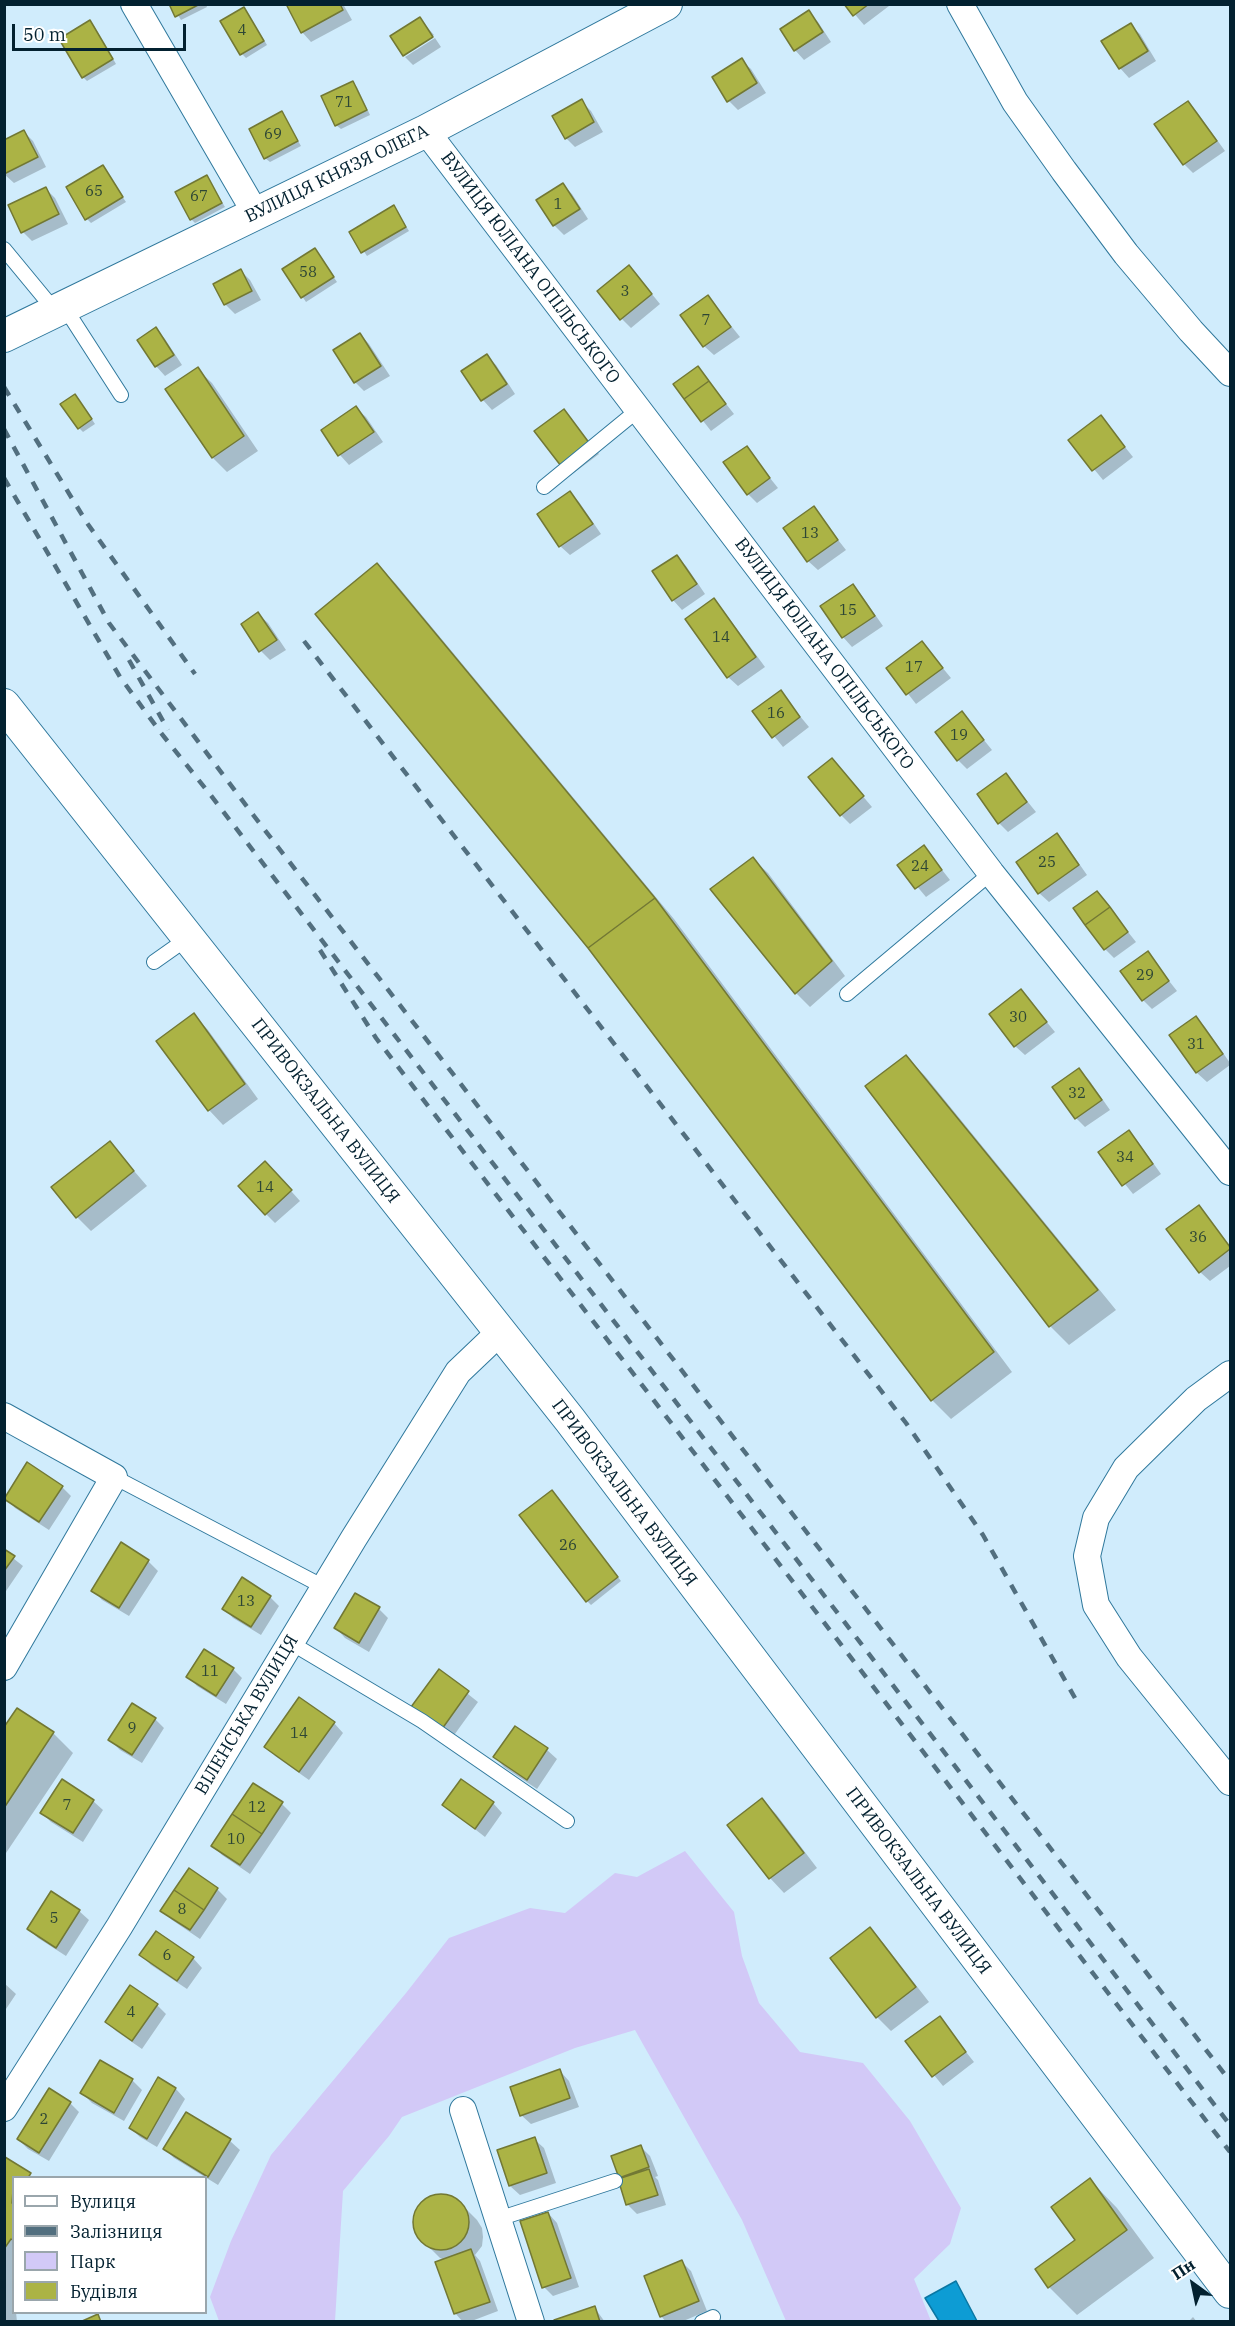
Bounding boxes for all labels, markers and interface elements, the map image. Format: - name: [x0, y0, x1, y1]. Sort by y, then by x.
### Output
- scale bar: [15, 12, 189, 50]
- house number: 4: [238, 22, 246, 40]
- text: 50 m: [23, 23, 66, 46]
- house number: 71: [335, 94, 353, 112]
- street label: ВУЛИЦЯ КНЯЗЯ ОЛЕГА: [242, 120, 432, 228]
- house number: 69: [264, 126, 282, 144]
- street label: ВУЛИЦЯ ЮЛІАНА ОПІЛЬСЬКОГО: [436, 148, 624, 388]
- house number: 65: [85, 183, 103, 201]
- house number: 67: [190, 188, 208, 206]
- house number: 1: [554, 196, 562, 214]
- house number: 58: [299, 264, 317, 282]
- house number: 3: [621, 283, 629, 301]
- house number: 7: [702, 312, 710, 330]
- house number: 13: [801, 525, 819, 543]
- street label: ВУЛИЦЯ ЮЛІАНА ОПІЛЬСЬКОГО: [730, 534, 918, 774]
- house number: 15: [839, 602, 857, 620]
- house number: 14: [712, 629, 730, 647]
- house number: 17: [905, 659, 923, 677]
- house number: 16: [767, 705, 785, 723]
- house number: 19: [950, 727, 968, 745]
- house number: 25: [1038, 854, 1056, 872]
- house number: 24: [911, 858, 929, 876]
- house number: 29: [1136, 967, 1154, 985]
- house number: 30: [1009, 1009, 1027, 1027]
- street label: ПРИВОКЗАЛЬНА ВУЛИЦЯ: [246, 1014, 404, 1208]
- house number: 31: [1187, 1036, 1205, 1054]
- house number: 32: [1068, 1085, 1086, 1103]
- house number: 34: [1116, 1149, 1134, 1167]
- house number: 14: [256, 1179, 274, 1197]
- house number: 36: [1189, 1229, 1207, 1247]
- street label: ПРИВОКЗАЛЬНА ВУЛИЦЯ: [547, 1395, 701, 1591]
- house number: 26: [559, 1537, 577, 1555]
- house number: 13: [237, 1593, 255, 1611]
- street label: ВІЛЕНСЬКА ВУЛИЦЯ: [191, 1631, 303, 1799]
- house number: 11: [201, 1663, 219, 1681]
- house number: 9: [128, 1720, 136, 1738]
- house number: 14: [290, 1725, 308, 1743]
- street label: ПРИВОКЗАЛЬНА ВУЛИЦЯ: [841, 1783, 995, 1979]
- house number: 7: [63, 1797, 71, 1815]
- house number: 12: [248, 1799, 266, 1817]
- house number: 10: [227, 1831, 245, 1849]
- house number: 8: [178, 1901, 186, 1919]
- house number: 5: [50, 1910, 58, 1928]
- house number: 6: [163, 1947, 171, 1965]
- house number: 4: [127, 2004, 135, 2022]
- house number: 2: [40, 2111, 48, 2129]
- legend: [12, 2176, 207, 2314]
- text: Вулиця: [70, 2190, 136, 2213]
- text: Залізниця: [70, 2220, 163, 2243]
- text: Парк: [70, 2250, 116, 2273]
- north arrow: [1163, 2254, 1223, 2314]
- text: Пн: [1168, 2254, 1199, 2284]
- text: Будівля: [70, 2280, 138, 2303]

